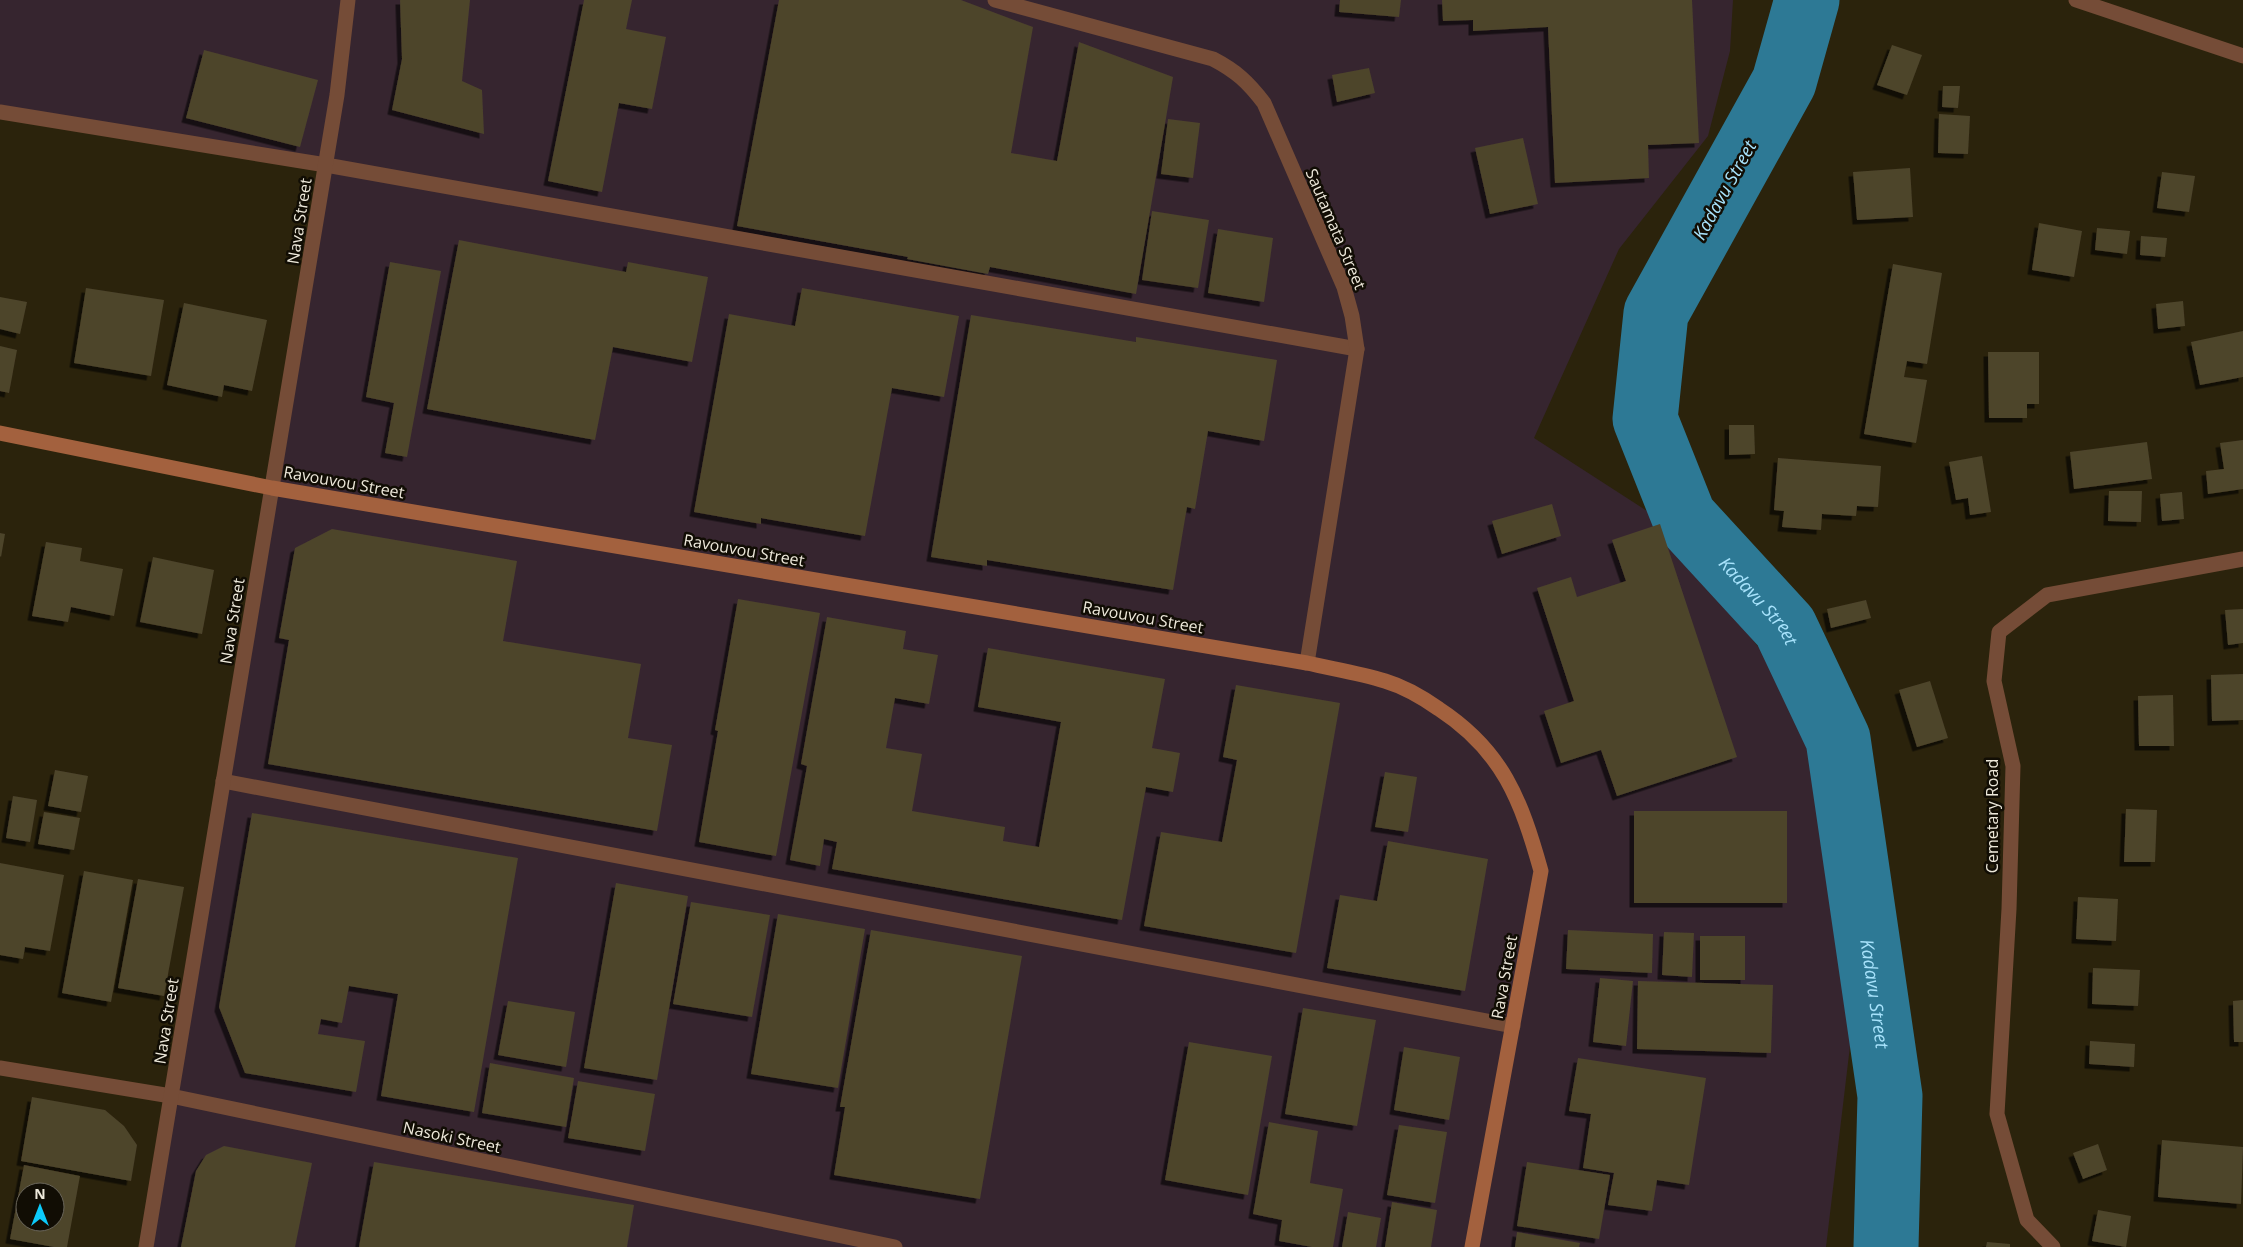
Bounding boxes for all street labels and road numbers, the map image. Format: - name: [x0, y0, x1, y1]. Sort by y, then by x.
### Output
- street label: Sautamata Street: [1301, 165, 1371, 293]
- street label: Nava Street: [281, 176, 317, 266]
- street label: Ravouvou Street: [282, 461, 407, 504]
- street label: Ravouvou Street: [682, 529, 807, 572]
- street label: Nava Street: [214, 576, 250, 666]
- street label: Ravouvou Street: [1081, 596, 1206, 639]
- street label: Cemetary Road: [1981, 759, 2003, 873]
- street label: Rava Street: [1486, 933, 1522, 1021]
- street label: Nava Street: [148, 976, 184, 1066]
- street label: Nasoki Street: [401, 1116, 503, 1158]

